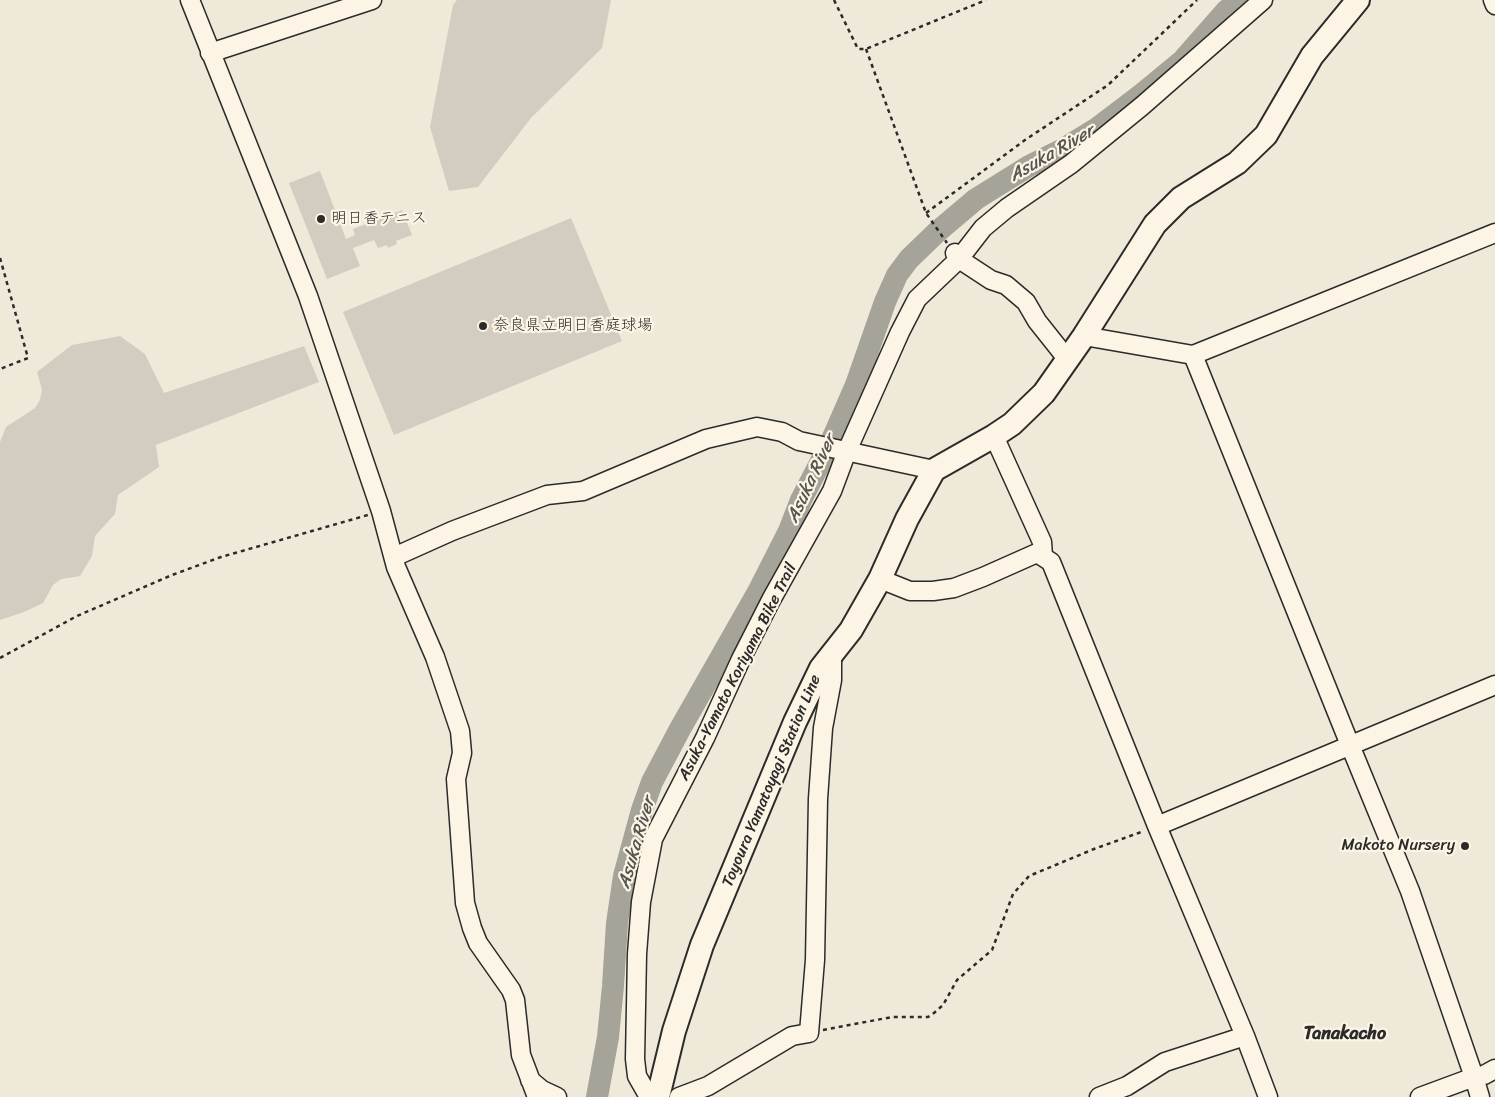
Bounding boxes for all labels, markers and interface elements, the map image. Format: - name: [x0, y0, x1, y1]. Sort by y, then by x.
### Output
- water label: Asuka River: [1006, 121, 1098, 187]
- place label: 明日香テニス: [331, 209, 427, 229]
- marker: 明日香テニス: [315, 213, 327, 225]
- place label: 奈良県立明日香庭球場: [493, 316, 653, 336]
- marker: 奈良県立明日香庭球場: [477, 320, 489, 332]
- water label: Asuka River: [782, 432, 842, 526]
- street label: Asuka-Yamato Koriyama Bike Trail: [675, 560, 801, 784]
- street label: Toyoura Yamatoyagi Station Line: [719, 672, 825, 890]
- water label: Asuka River: [614, 795, 660, 891]
- place label: Makoto Nursery: [1342, 836, 1455, 856]
- marker: Makoto Nursery: [1459, 840, 1471, 852]
- district label: Tanakacho: [1304, 1023, 1386, 1045]

